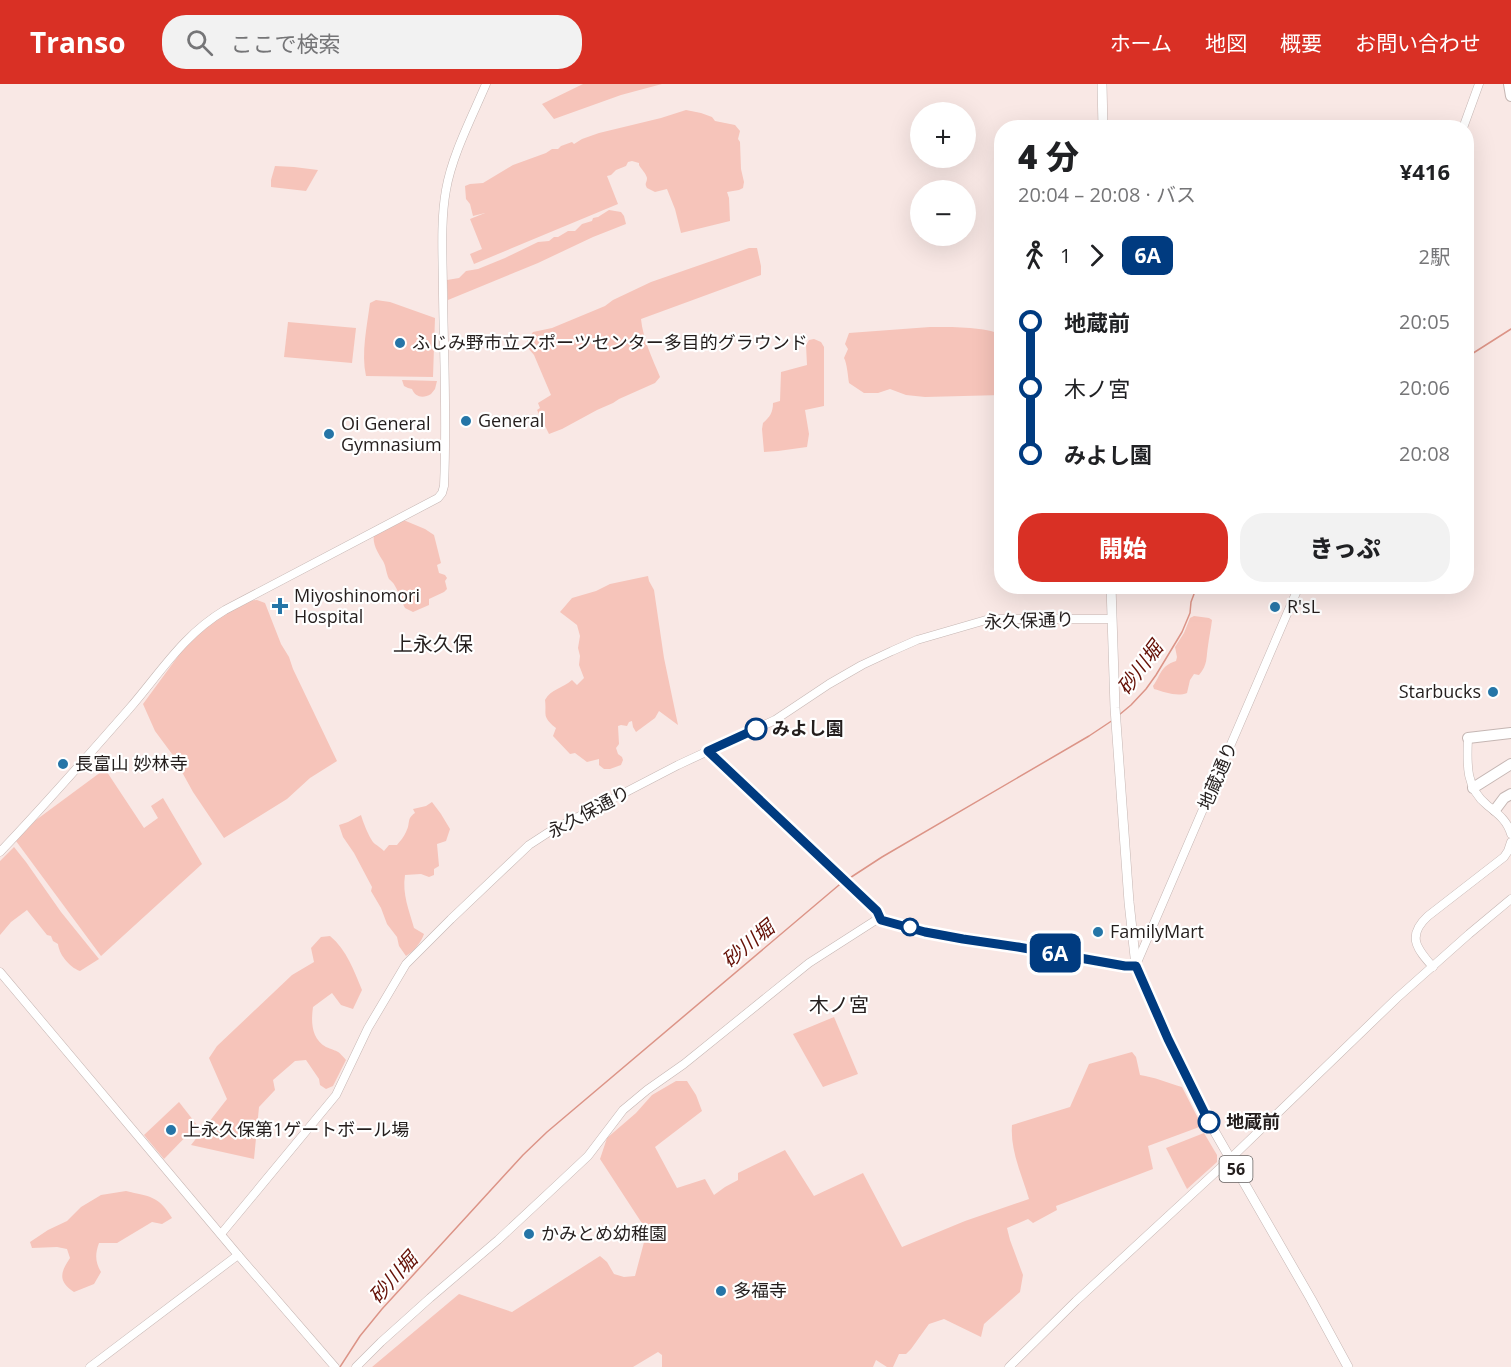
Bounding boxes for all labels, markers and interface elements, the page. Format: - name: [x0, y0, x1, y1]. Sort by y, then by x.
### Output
- search box: [162, 15, 582, 69]
- text: Transo: [30, 23, 126, 61]
- icon: search: [183, 26, 216, 59]
- text: ここで検索: [231, 28, 341, 58]
- text: ホーム: [1110, 29, 1172, 57]
- text: 地図: [1205, 29, 1247, 57]
- text: 概要: [1280, 29, 1322, 57]
- text: お問い合わせ: [1355, 29, 1481, 57]
- map controls: [910, 102, 976, 246]
- button: +: [910, 102, 976, 168]
- text: 4 分: [1018, 134, 1079, 179]
- text: ¥416: [1400, 156, 1450, 186]
- button: −: [910, 180, 976, 246]
- text: 20:04 – 20:08 · バス: [1018, 181, 1196, 208]
- icon: walk: [1018, 239, 1051, 272]
- icon: forward: [1080, 239, 1113, 272]
- text: 6A: [1134, 241, 1161, 269]
- text: 1: [1060, 242, 1071, 269]
- text: 2駅: [1419, 243, 1450, 270]
- text: 地蔵前: [1064, 307, 1130, 337]
- text: 20:05: [1399, 308, 1450, 335]
- place label: ふじみ野市⽴スポーツセンター多⽬的グラウンド: [412, 330, 808, 354]
- marker: ふじみ野市⽴スポーツセンター多⽬的グラウンド: [393, 336, 407, 350]
- text: 木ノ宮: [1064, 373, 1130, 403]
- text: 20:06: [1399, 374, 1450, 401]
- place label: General: [478, 408, 544, 432]
- place label: Oi General Gymnasium: [341, 411, 442, 456]
- marker: General: [459, 414, 473, 428]
- marker: Oi General Gymnasium: [322, 427, 336, 441]
- text: みよし園: [1064, 439, 1152, 469]
- text: 20:08: [1399, 440, 1450, 467]
- button: 開始: [1018, 513, 1228, 582]
- button: きっぷ: [1240, 513, 1450, 582]
- place label: Miyoshinomori Hospital: [294, 583, 420, 628]
- place label: R'sL: [1287, 594, 1320, 618]
- marker: Miyoshinomori Hospital: [271, 597, 289, 615]
- marker: R'sL: [1268, 600, 1282, 614]
- street label: 永久保通り: [984, 606, 1074, 634]
- district label: 上永久保: [393, 630, 473, 657]
- water label: 砂川堀: [1111, 633, 1170, 700]
- place label: Starbucks: [1399, 679, 1481, 703]
- marker: Starbucks: [1486, 685, 1500, 699]
- place label: みよし園: [772, 716, 844, 740]
- marker: みよし園: [745, 718, 767, 740]
- street label: 地蔵通り: [1192, 738, 1242, 813]
- place label: 長富山 妙林寺: [75, 751, 188, 775]
- marker: 長富山 妙林寺: [56, 757, 70, 771]
- street label: 永久保通り: [543, 779, 634, 843]
- water label: 砂川堀: [716, 912, 782, 973]
- unlabelled marker: [901, 918, 919, 936]
- place label: FamilyMart: [1110, 919, 1204, 943]
- marker: FamilyMart: [1091, 925, 1105, 939]
- line badge: 6A: [1028, 934, 1082, 972]
- text: 6A: [1042, 939, 1068, 967]
- district label: 木ノ宮: [809, 991, 869, 1018]
- place label: 地蔵前: [1226, 1109, 1280, 1133]
- marker: 地蔵前: [1198, 1111, 1220, 1133]
- place label: 上永久保第1ゲートボール場: [183, 1117, 409, 1141]
- marker: 上永久保第1ゲートボール場: [164, 1123, 178, 1137]
- road number: 56: [1220, 1156, 1252, 1182]
- place label: かみとめ幼稚園: [541, 1221, 667, 1245]
- marker: かみとめ幼稚園: [522, 1227, 536, 1241]
- water label: 砂川堀: [363, 1244, 425, 1309]
- place label: 多福寺: [733, 1278, 787, 1302]
- marker: 多福寺: [714, 1284, 728, 1298]

